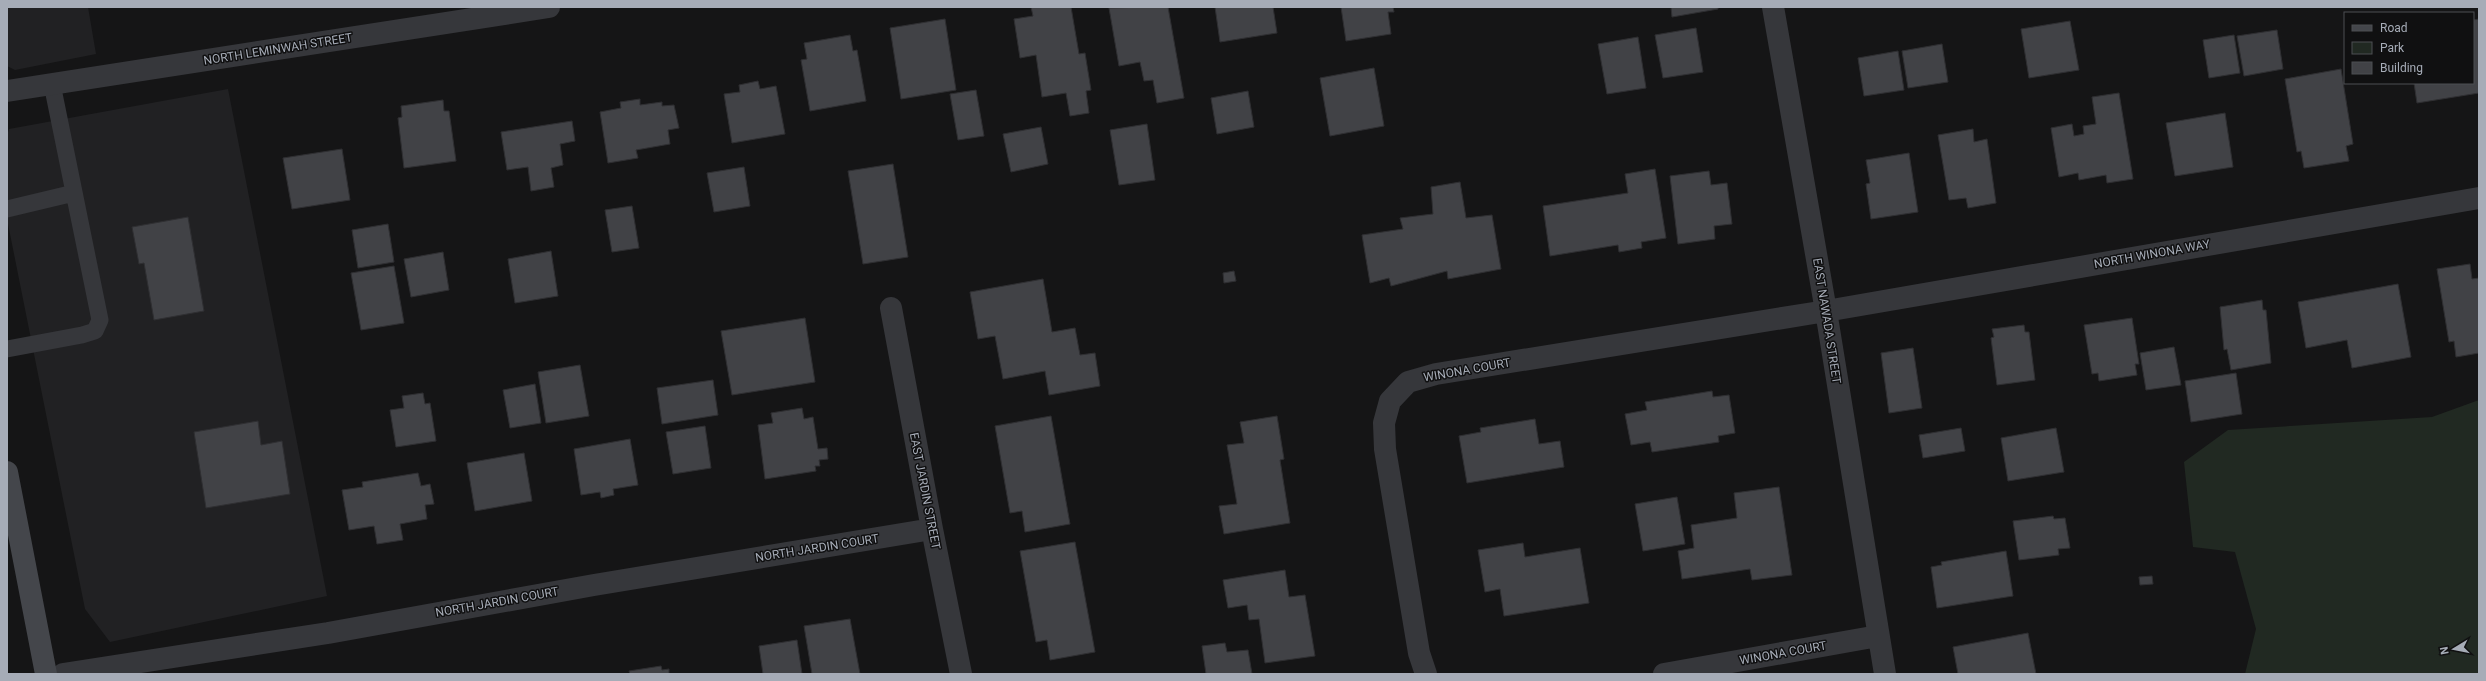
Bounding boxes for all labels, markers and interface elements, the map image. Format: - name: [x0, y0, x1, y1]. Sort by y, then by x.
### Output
- legend: [2344, 12, 2474, 84]
- text: Road: [2380, 21, 2408, 35]
- street label: NORTH LEMINWAH STREET: [203, 30, 353, 68]
- text: Park: [2380, 41, 2405, 55]
- text: Building: [2380, 61, 2423, 75]
- street label: NORTH WINONA WAY: [2093, 237, 2212, 271]
- street label: EAST NAWADA STREET: [1810, 257, 1844, 385]
- street label: WINONA COURT: [1422, 355, 1512, 385]
- street label: EAST JARDIN STREET: [907, 431, 943, 551]
- street label: NORTH JARDIN COURT: [754, 531, 880, 565]
- street label: NORTH JARDIN COURT: [434, 584, 560, 620]
- north arrow: [2434, 629, 2474, 669]
- street label: WINONA COURT: [1738, 638, 1828, 668]
- text: N: [2438, 645, 2452, 656]

